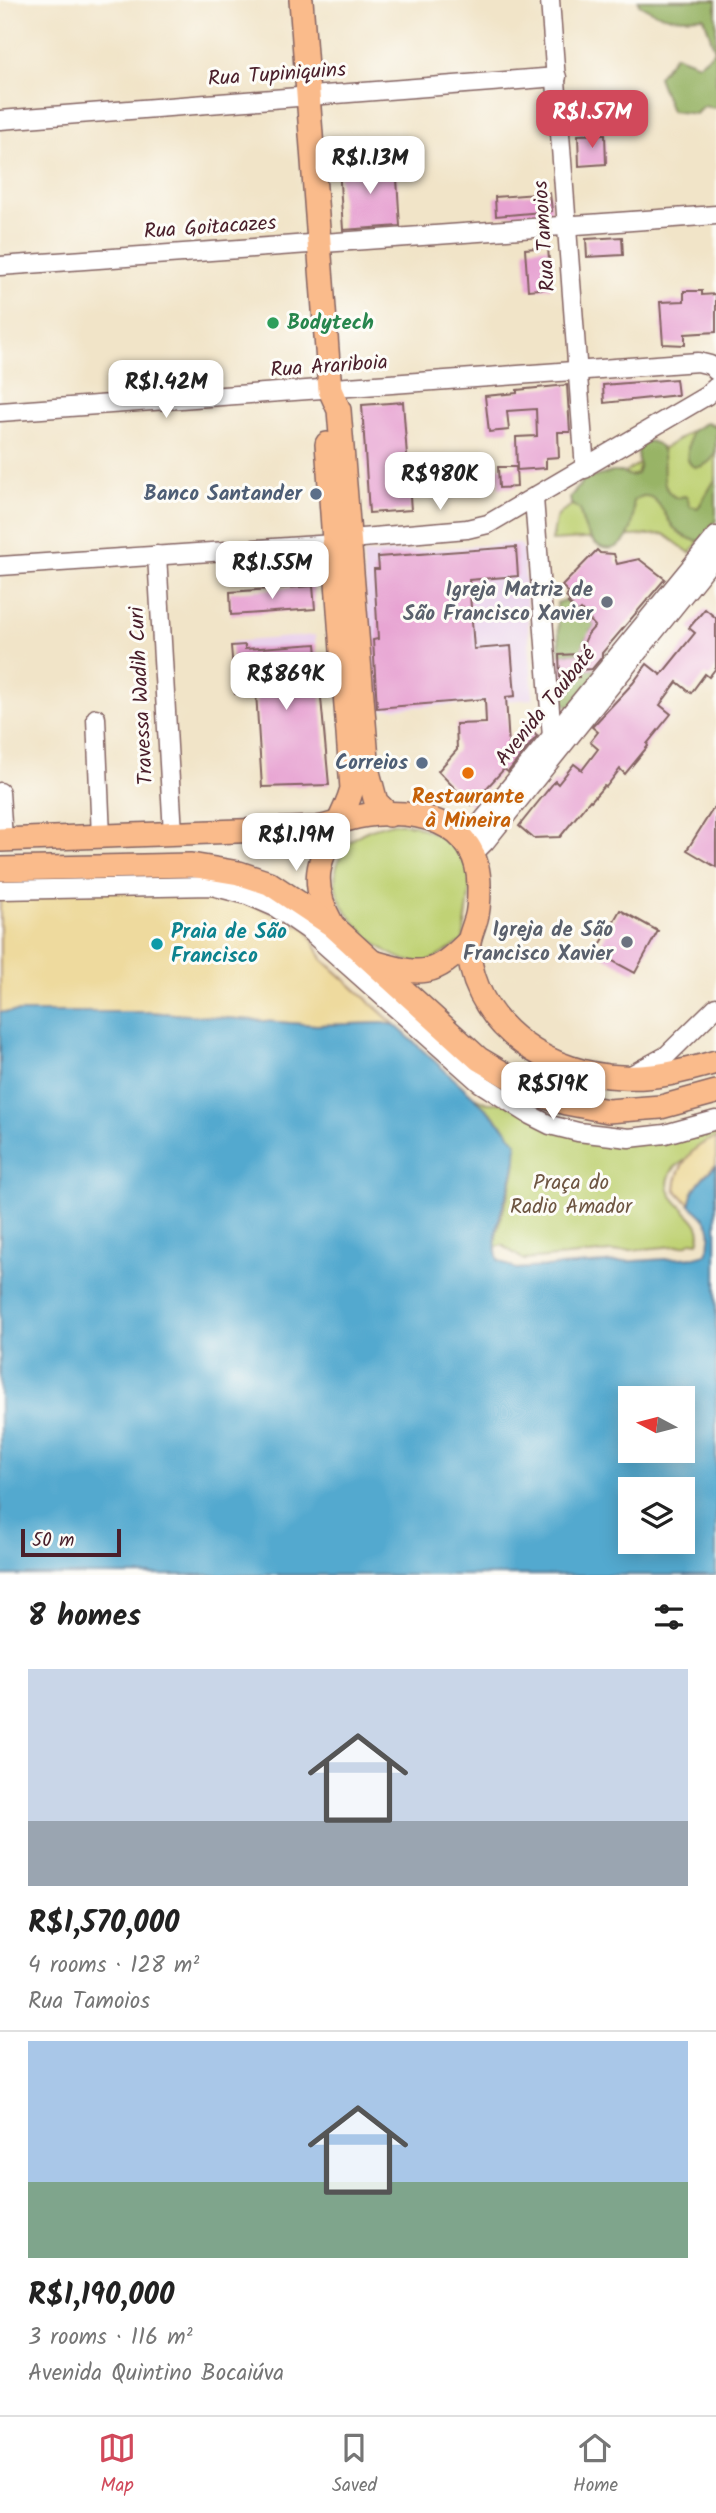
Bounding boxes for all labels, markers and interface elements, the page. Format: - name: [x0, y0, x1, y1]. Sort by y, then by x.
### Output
- street label: Rua Tupiniquins: [207, 54, 347, 96]
- pin: R$1.57M: [527, 90, 657, 150]
- text: R$1.57M: [552, 95, 632, 131]
- pin: R$1.13M: [305, 136, 435, 196]
- text: R$1.13M: [332, 141, 408, 177]
- street label: Rua Tamoios: [525, 179, 565, 293]
- street label: Rua Goitacazes: [143, 207, 277, 249]
- place label: Bodytech: [287, 307, 374, 340]
- marker: Bodytech: [265, 315, 281, 331]
- street label: Rua Arariboia: [269, 346, 389, 388]
- pin: R$1.42M: [101, 360, 231, 420]
- text: R$1.42M: [124, 365, 208, 401]
- pin: R$980K: [383, 452, 497, 512]
- text: R$980K: [401, 457, 479, 493]
- place label: Banco Santander: [144, 478, 303, 511]
- marker: Banco Santander: [308, 486, 324, 502]
- pin: R$1.55M: [207, 542, 337, 601]
- text: R$1.55M: [232, 546, 312, 582]
- place label: Igreja Matriz de São Francisco Xavier: [403, 574, 594, 631]
- marker: Igreja Matriz de São Francisco Xavier: [599, 594, 615, 610]
- street label: Travessa Wadih Curi: [121, 605, 163, 786]
- street label: Avenida Taubaté: [487, 639, 605, 774]
- pin: R$869K: [229, 652, 343, 712]
- text: R$869K: [247, 657, 325, 693]
- place label: Correios: [335, 747, 408, 780]
- marker: Correios: [414, 755, 430, 771]
- marker: Restaurante à Mineira: [460, 765, 476, 781]
- place label: Restaurante à Mineira: [412, 781, 524, 838]
- pin: R$1.19M: [231, 814, 361, 873]
- text: R$1.19M: [258, 818, 334, 854]
- place label: Igreja de São Francisco Xavier: [463, 914, 614, 971]
- place label: Praia de São Francisco: [171, 916, 287, 973]
- marker: Igreja de São Francisco Xavier: [619, 934, 635, 950]
- marker: Praia de São Francisco: [149, 936, 165, 952]
- pin: R$519K: [496, 1062, 610, 1122]
- text: R$519K: [517, 1067, 589, 1103]
- park label: Praça do Radio Amador: [510, 1167, 633, 1224]
- north arrow: [618, 1386, 695, 1463]
- map controls: [618, 1386, 695, 1554]
- button: layers: [618, 1477, 695, 1554]
- scale bar: [21, 1526, 121, 1558]
- text: 50 m: [32, 1526, 74, 1556]
- text: 8 homes: [28, 1593, 141, 1641]
- icon: filters: [650, 1598, 688, 1636]
- icon: home: [295, 1715, 421, 1841]
- text: R$1,570,000: [28, 1900, 179, 1948]
- text: 4 rooms · 128 m²: [28, 1948, 199, 1984]
- text: Rua Tamoios: [28, 1984, 150, 2020]
- icon: home: [295, 2087, 421, 2213]
- text: R$1,190,000: [28, 2272, 174, 2320]
- text: 3 rooms · 116 m²: [28, 2320, 193, 2356]
- text: Avenida Quintino Bocaiúva: [28, 2356, 284, 2392]
- tab: Map: [98, 2429, 136, 2501]
- tab: Saved: [332, 2429, 377, 2501]
- tab: Home: [573, 2429, 618, 2501]

